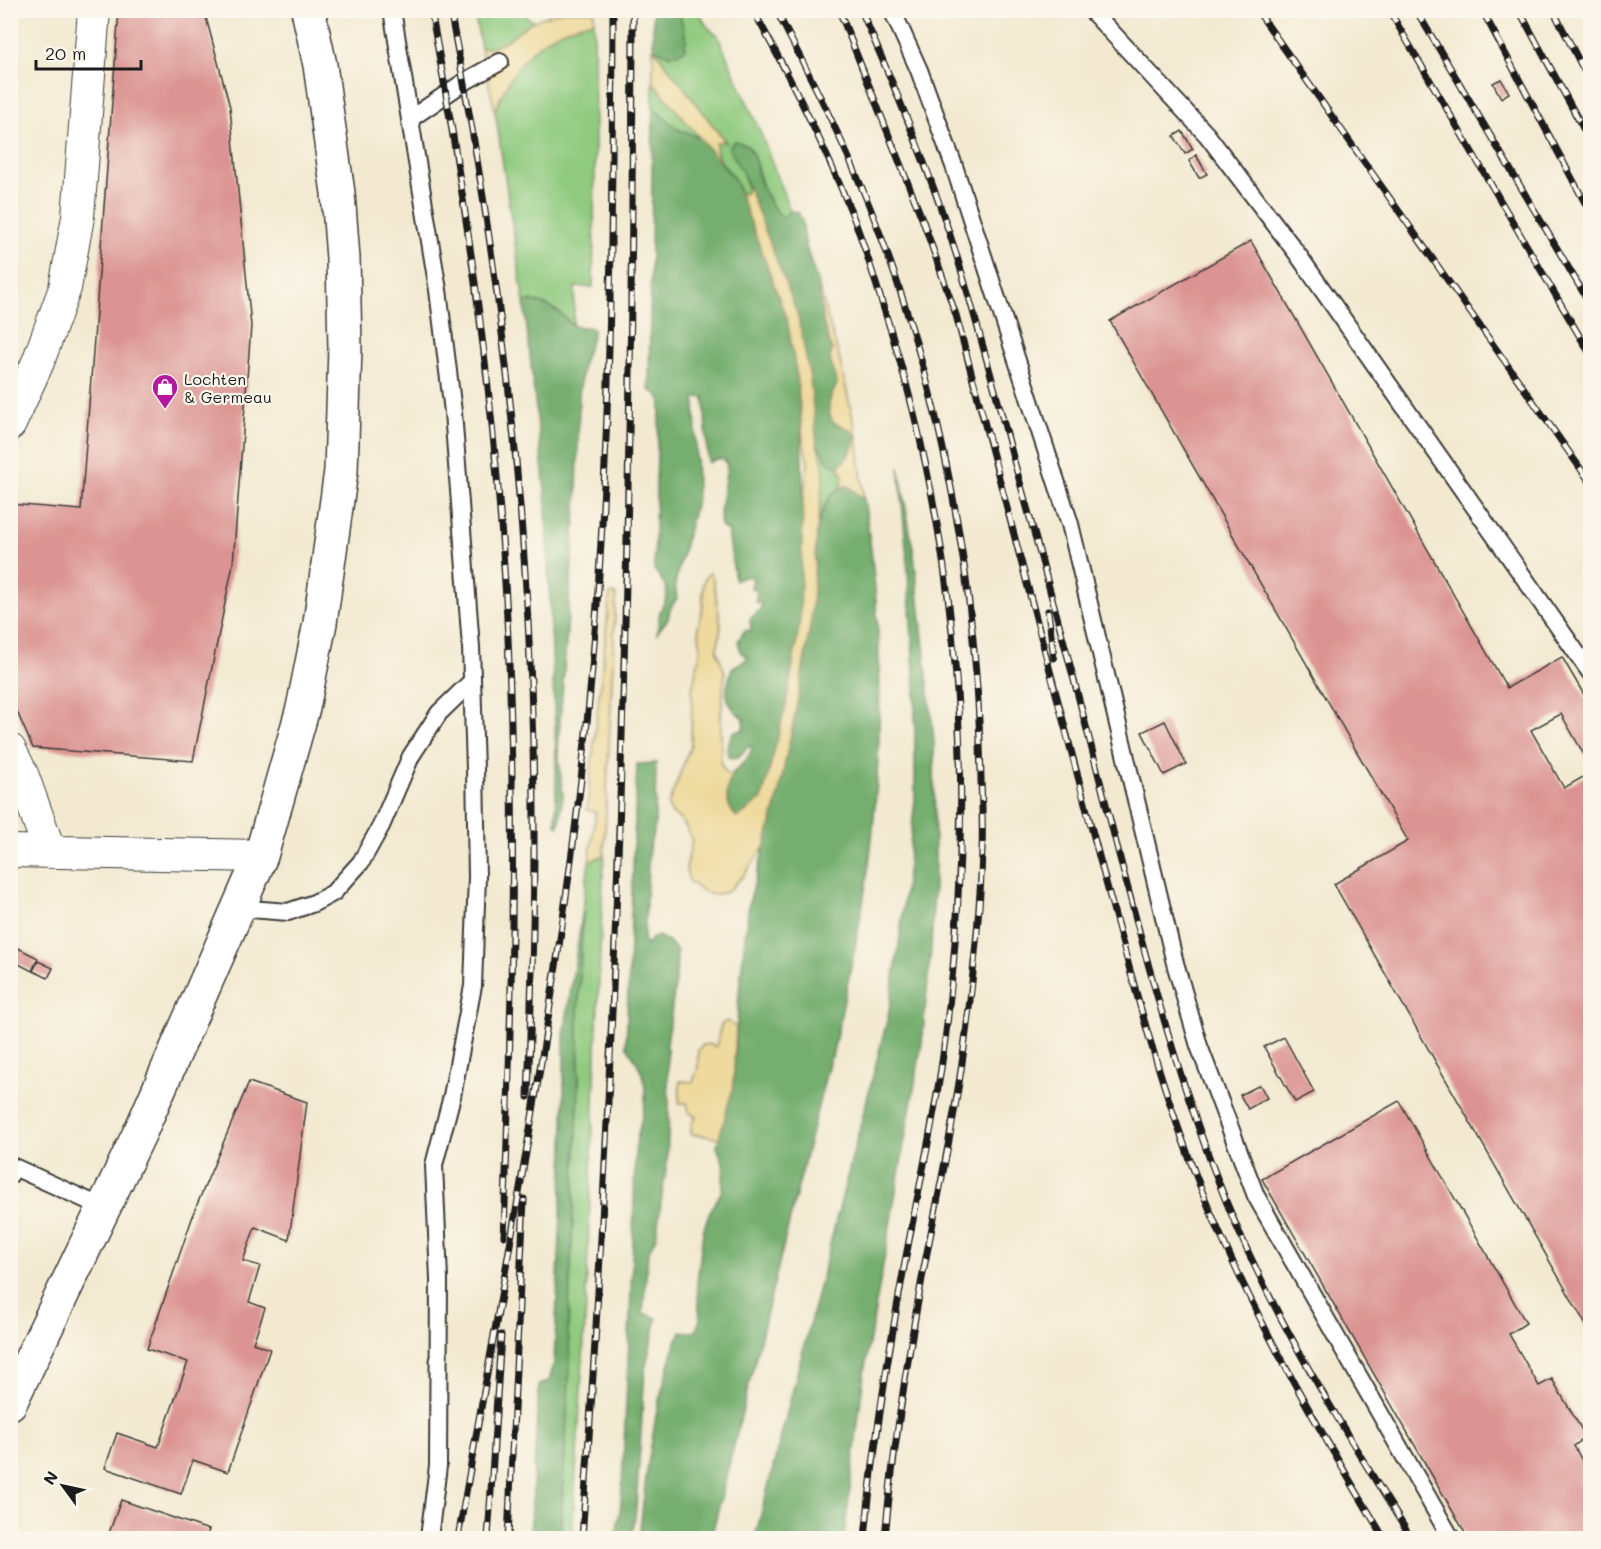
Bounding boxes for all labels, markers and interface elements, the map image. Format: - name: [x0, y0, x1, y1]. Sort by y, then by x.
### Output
- scale bar: [36, 33, 141, 71]
- text: 20 m: [45, 41, 86, 65]
- place label: Lochten & Germeau: [184, 368, 272, 407]
- shop icon: Lochten & Germeau: [150, 372, 180, 410]
- north arrow: [33, 1456, 93, 1516]
- text: N: [38, 1467, 62, 1488]

